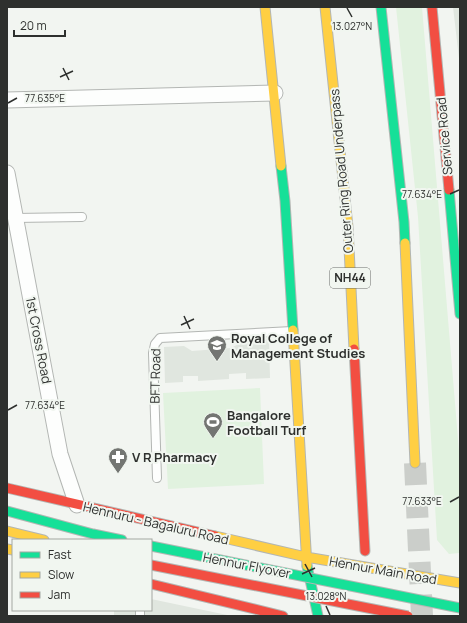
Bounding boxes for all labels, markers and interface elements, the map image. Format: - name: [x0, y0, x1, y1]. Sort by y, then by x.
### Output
- scale bar: [14, 12, 65, 38]
- text: 20 m: [20, 17, 47, 34]
- text: 13.027°N: [332, 19, 372, 33]
- street label: Outer Ring Road Underpass: [325, 88, 357, 254]
- text: 77.635°E: [25, 91, 65, 105]
- street label: Service Road: [432, 96, 456, 176]
- text: 77.634°E: [402, 187, 442, 201]
- road number: NH44: [330, 268, 370, 288]
- street label: 1st Cross Road: [22, 295, 56, 385]
- place label: Royal College of Management Studies: [231, 329, 365, 362]
- school or university icon: Royal College of Management Studies: [206, 334, 228, 362]
- street label: BFT Road: [146, 348, 164, 404]
- text: 77.634°E: [25, 398, 65, 412]
- place label: Bangalore Football Turf: [227, 406, 306, 439]
- sports icon: Bangalore Football Turf: [202, 411, 224, 439]
- pharmacy icon: V R Pharmacy: [107, 446, 129, 474]
- place label: V R Pharmacy: [132, 448, 218, 466]
- text: 77.633°E: [402, 494, 442, 508]
- street label: Hennuru - Bagaluru Road: [81, 497, 231, 549]
- legend: [12, 539, 152, 611]
- text: Fast: [48, 546, 72, 563]
- street label: Hennur Flyover: [202, 548, 293, 582]
- street label: Hennur Main Road: [328, 552, 438, 588]
- text: Slow: [48, 566, 74, 583]
- text: Jam: [48, 586, 70, 603]
- text: 13.028°N: [306, 589, 347, 603]

